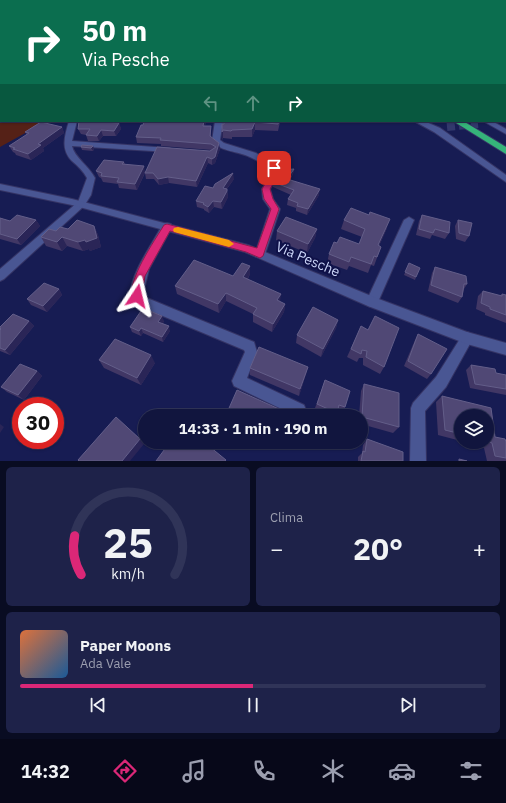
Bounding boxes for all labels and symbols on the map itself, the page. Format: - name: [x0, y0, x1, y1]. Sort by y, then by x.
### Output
- pin: [257, 151, 291, 185]
- street label: Via Pesche: [273, 237, 343, 281]
- position arrow: [116, 275, 158, 317]
- speed limit sign: 30: [12, 397, 64, 449]

